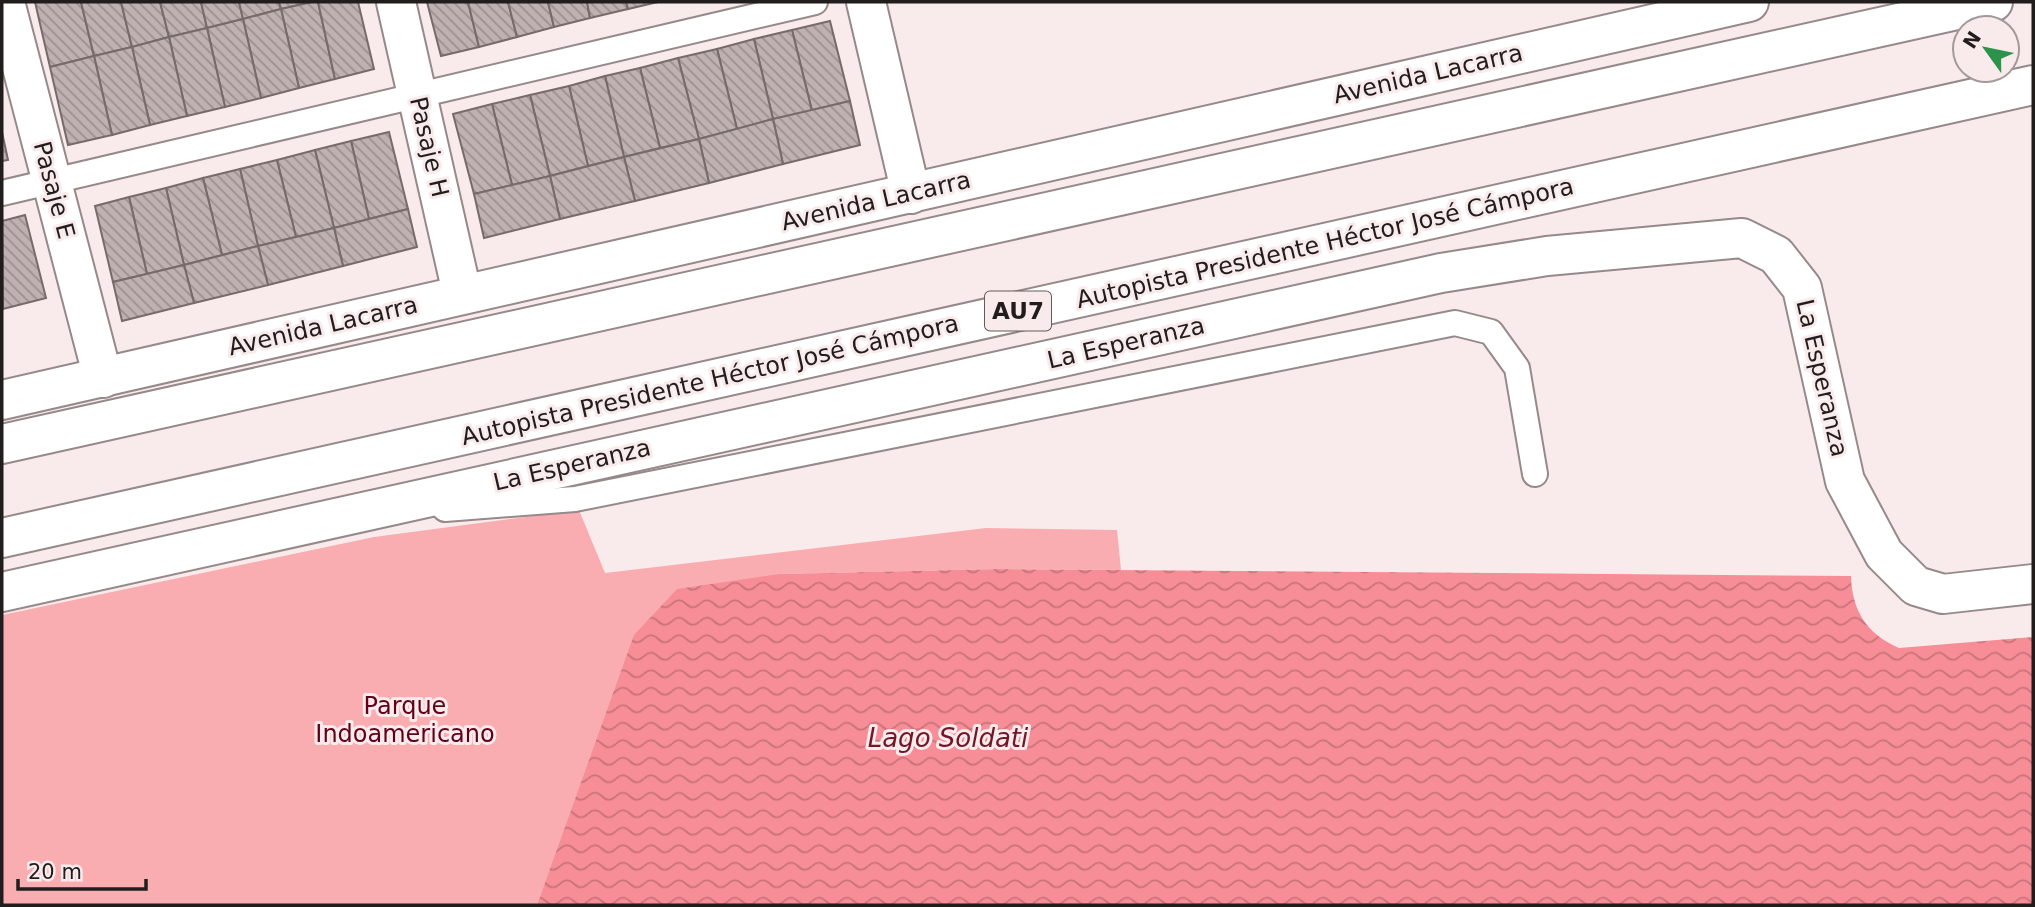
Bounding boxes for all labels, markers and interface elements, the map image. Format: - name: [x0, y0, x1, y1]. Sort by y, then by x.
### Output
- north arrow: [1951, 14, 2021, 84]
- text: N: [1958, 27, 1985, 52]
- street label: Avenida Lacarra: [1331, 39, 1525, 109]
- street label: Pasaje H: [404, 94, 454, 200]
- street label: Pasaje E: [28, 138, 80, 242]
- street label: Avenida Lacarra: [779, 166, 973, 236]
- street label: Autopista Presidente Héctor José Cámpora: [1073, 172, 1577, 314]
- street label: Avenida Lacarra: [226, 291, 420, 361]
- road number: AU7: [985, 292, 1051, 330]
- street label: La Esperanza: [1790, 297, 1854, 459]
- street label: Autopista Presidente Héctor José Cámpora: [458, 309, 962, 451]
- street label: La Esperanza: [1045, 311, 1207, 375]
- street label: La Esperanza: [491, 433, 653, 497]
- park label: Parque Indoamericano: [315, 692, 495, 748]
- water label: Lago Soldati: [868, 723, 1029, 753]
- scale bar: [18, 848, 145, 892]
- text: 20 m: [28, 860, 82, 884]

